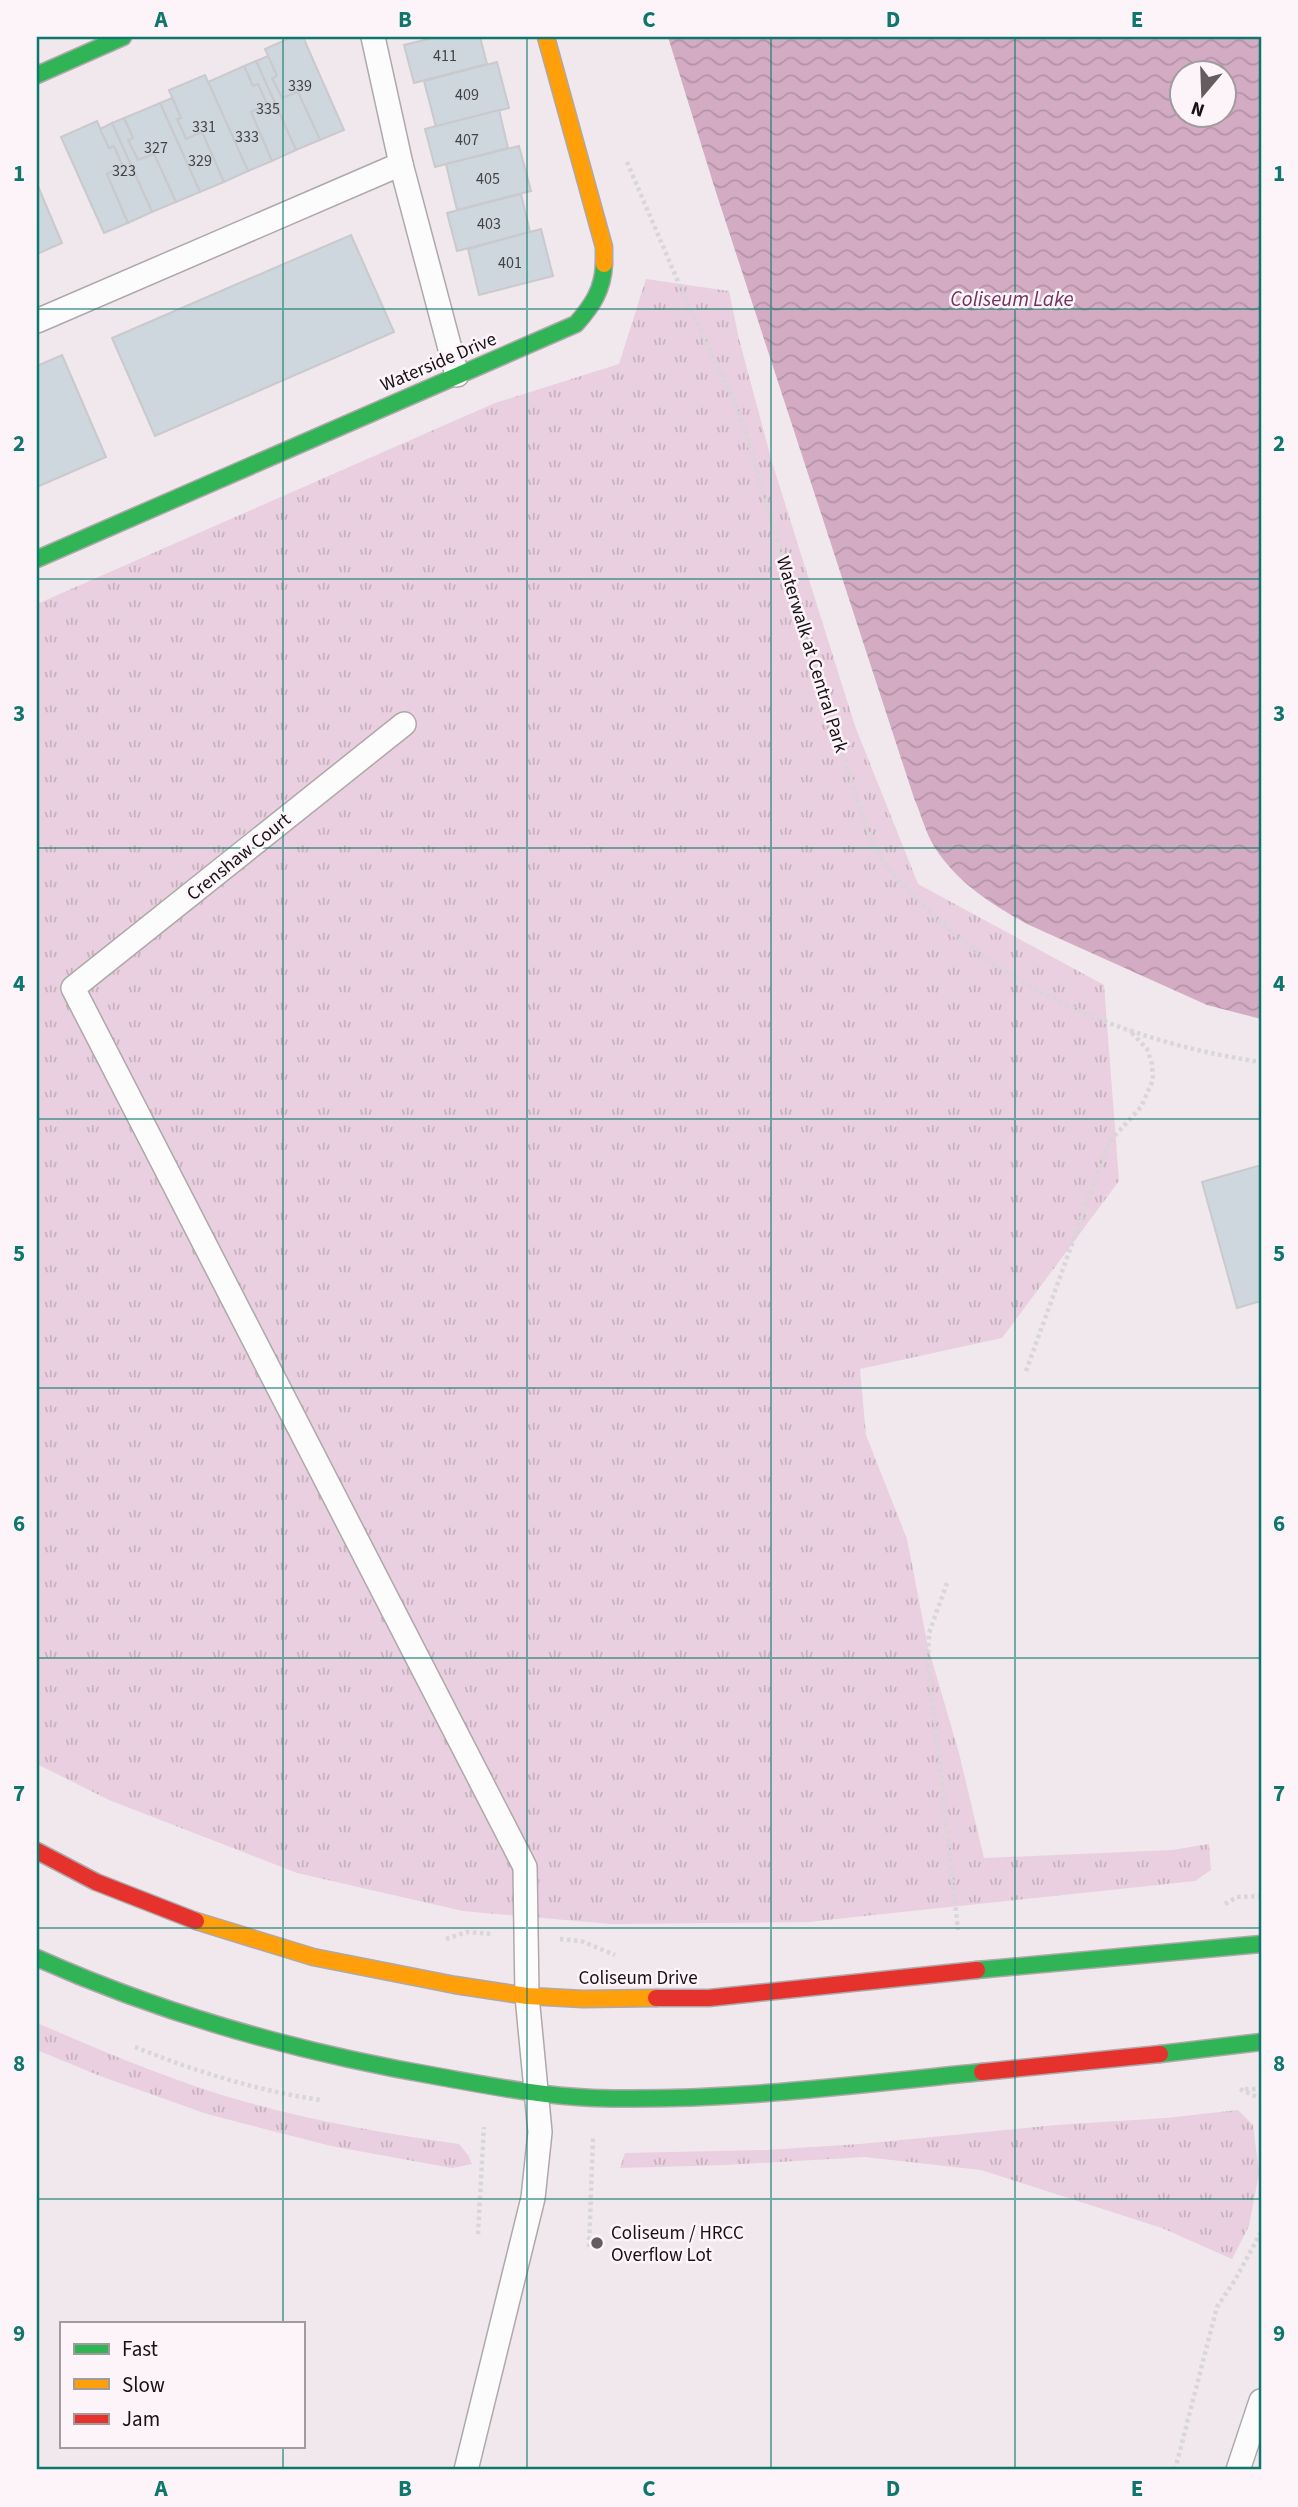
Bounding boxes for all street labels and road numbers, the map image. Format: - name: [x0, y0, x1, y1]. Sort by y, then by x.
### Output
- street label: Waterside Drive: [376, 326, 501, 399]
- street label: Waterwalk at Central Park: [769, 553, 854, 757]
- street label: Crenshaw Court: [181, 806, 297, 908]
- street label: Coliseum Drive: [578, 1965, 698, 1992]

